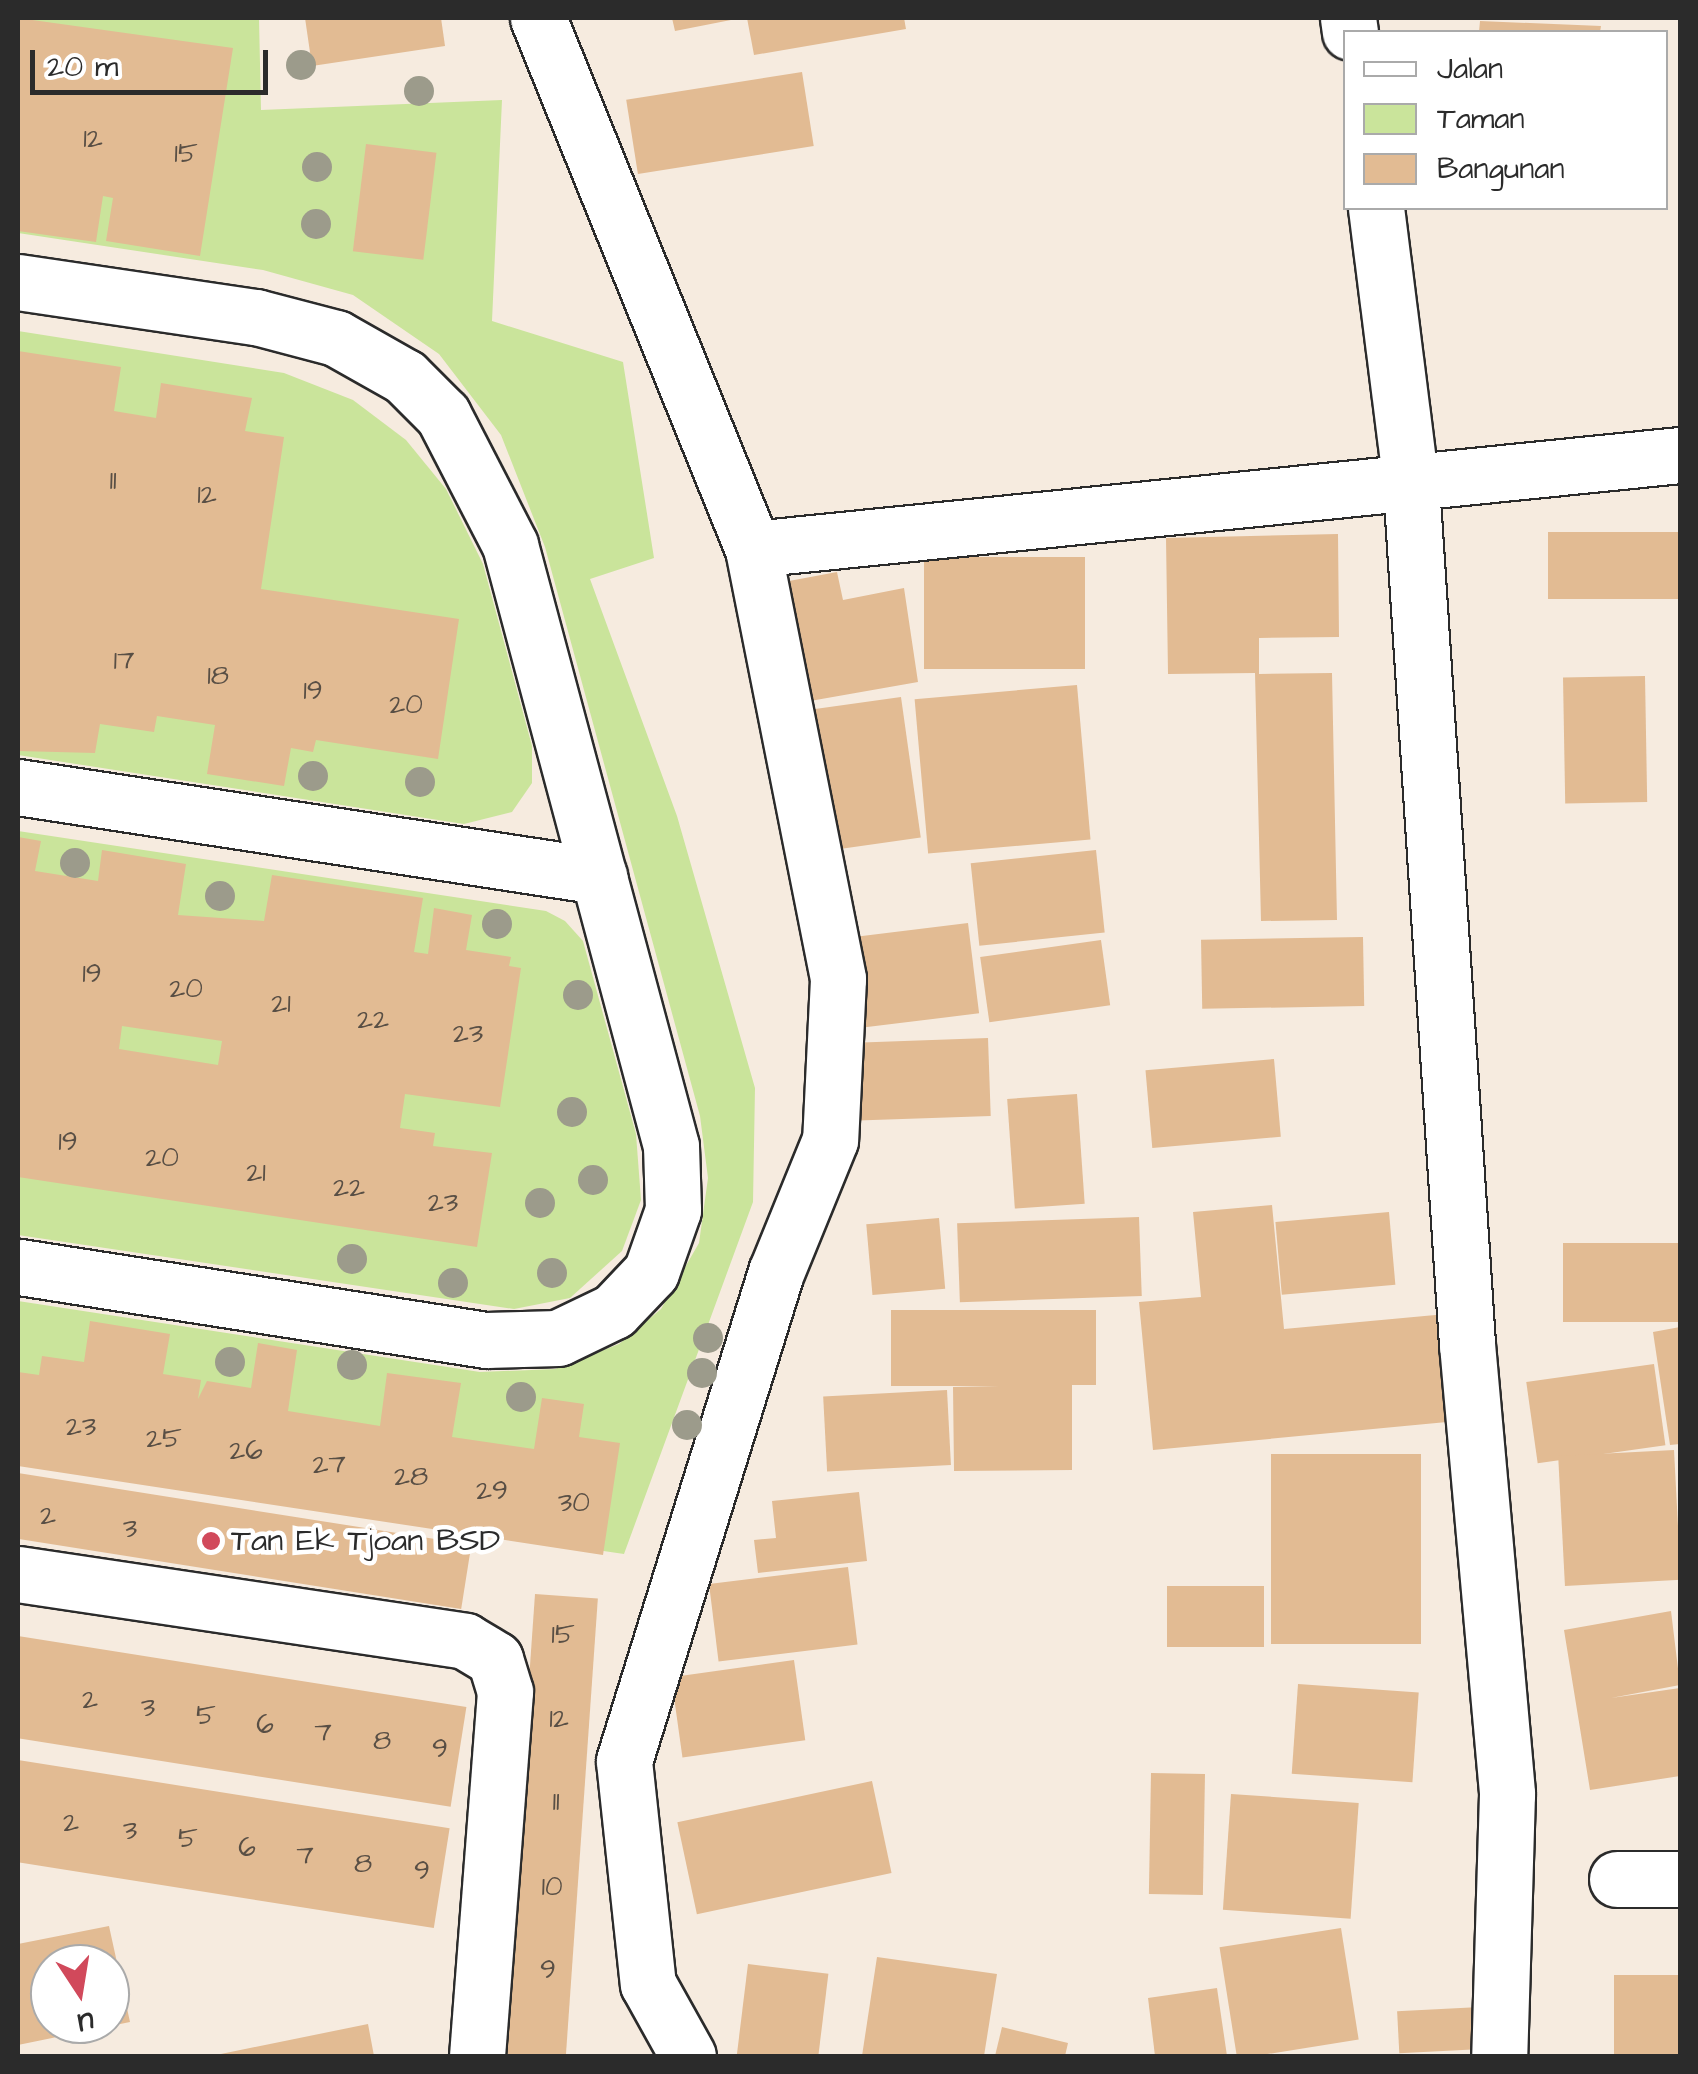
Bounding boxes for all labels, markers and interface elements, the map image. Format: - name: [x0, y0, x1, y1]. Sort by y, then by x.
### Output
- scale bar: [35, 30, 272, 92]
- legend: [1343, 30, 1668, 210]
- text: 20 m: [47, 46, 118, 88]
- text: Jalan: [1437, 48, 1503, 90]
- text: Taman: [1437, 98, 1525, 140]
- house number: 12: [83, 122, 103, 156]
- house number: 15: [174, 137, 198, 171]
- text: Bangunan: [1437, 148, 1565, 190]
- house number: 11: [109, 464, 117, 498]
- house number: 12: [197, 478, 217, 512]
- house number: 17: [114, 644, 134, 678]
- house number: 18: [207, 659, 229, 693]
- house number: 19: [303, 674, 323, 708]
- house number: 20: [389, 688, 423, 722]
- house number: 19: [82, 957, 102, 991]
- house number: 20: [169, 972, 203, 1006]
- house number: 21: [271, 987, 291, 1021]
- house number: 22: [357, 1003, 389, 1037]
- house number: 23: [453, 1017, 483, 1051]
- house number: 19: [58, 1125, 78, 1159]
- house number: 20: [145, 1141, 179, 1175]
- house number: 21: [246, 1156, 266, 1190]
- house number: 22: [333, 1171, 365, 1205]
- house number: 23: [428, 1186, 458, 1220]
- house number: 23: [66, 1410, 96, 1444]
- house number: 25: [146, 1422, 182, 1456]
- house number: 26: [229, 1434, 263, 1468]
- house number: 27: [312, 1448, 346, 1482]
- house number: 28: [394, 1460, 428, 1494]
- house number: 29: [476, 1474, 508, 1508]
- house number: 30: [558, 1486, 590, 1520]
- house number: 2: [40, 1499, 56, 1533]
- house number: 3: [123, 1512, 137, 1546]
- place label: Tan Ek Tjoan BSD: [231, 1522, 500, 1560]
- marker: Tan Ek Tjoan BSD: [200, 1530, 222, 1552]
- house number: 15: [551, 1618, 575, 1652]
- house number: 2: [82, 1683, 98, 1717]
- house number: 3: [141, 1691, 155, 1725]
- house number: 5: [196, 1699, 216, 1733]
- house number: 12: [549, 1702, 569, 1736]
- house number: 6: [256, 1708, 274, 1742]
- house number: 7: [314, 1716, 332, 1750]
- house number: 8: [373, 1724, 391, 1758]
- house number: 9: [432, 1732, 448, 1766]
- house number: 11: [552, 1785, 560, 1819]
- house number: 2: [63, 1806, 79, 1840]
- house number: 3: [123, 1814, 137, 1848]
- house number: 5: [178, 1822, 198, 1856]
- house number: 6: [238, 1831, 256, 1865]
- house number: 7: [296, 1839, 314, 1873]
- house number: 8: [354, 1847, 372, 1881]
- house number: 9: [414, 1854, 430, 1888]
- house number: 10: [541, 1870, 563, 1904]
- north arrow: [30, 1944, 130, 2044]
- house number: 9: [540, 1953, 556, 1987]
- text: U: [74, 2001, 98, 2043]

